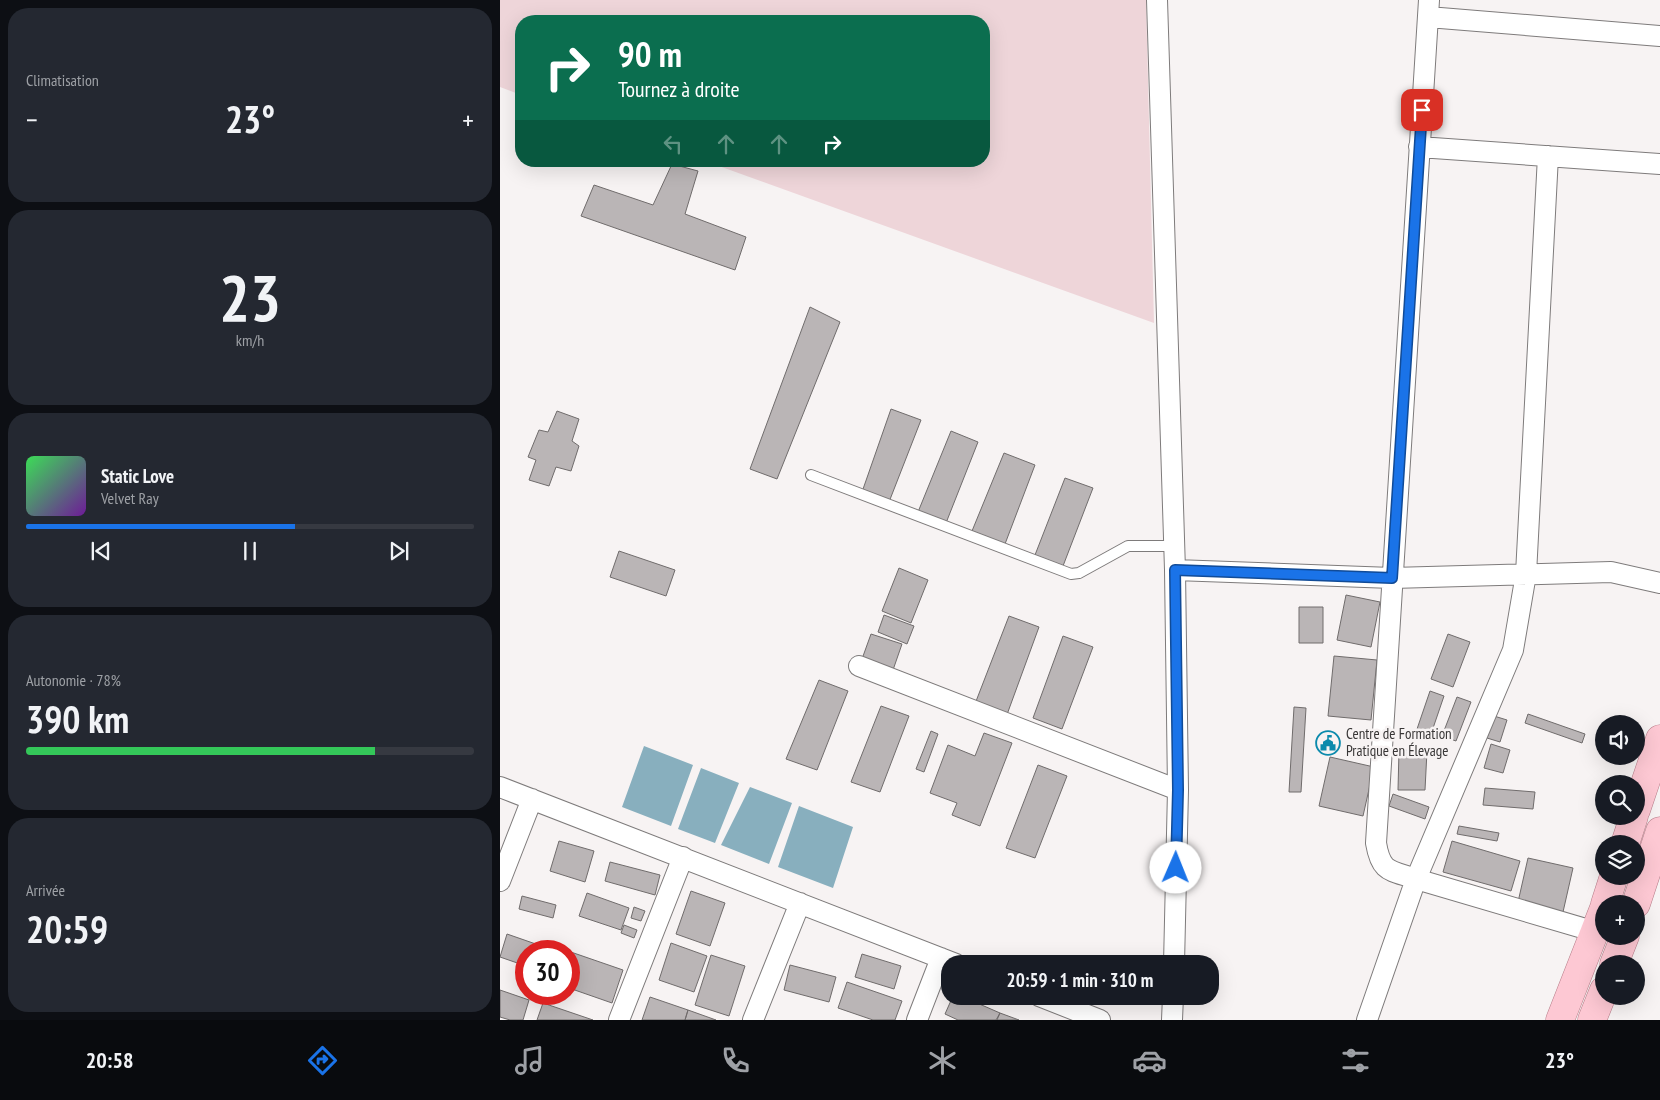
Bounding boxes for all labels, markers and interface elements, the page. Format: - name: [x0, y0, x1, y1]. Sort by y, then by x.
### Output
- text: 90 m: [618, 31, 682, 77]
- icon: right: [535, 35, 600, 100]
- text: Climatisation: [26, 70, 99, 90]
- text: Tournez à droite: [618, 75, 740, 103]
- pin: [1401, 89, 1443, 131]
- text: 23°: [225, 94, 275, 143]
- icon: arrive: [1408, 96, 1436, 124]
- text: −: [26, 101, 38, 138]
- text: +: [462, 101, 474, 138]
- icon: left: [659, 130, 687, 158]
- icon: ahead: [712, 130, 740, 158]
- icon: ahead: [765, 130, 793, 158]
- icon: right: [818, 130, 846, 158]
- text: 23: [219, 255, 281, 339]
- text: km/h: [236, 330, 264, 350]
- text: Static Love: [101, 464, 174, 488]
- text: Velvet Ray: [101, 488, 159, 508]
- icon: previous: [87, 537, 115, 565]
- icon: pause: [236, 537, 264, 565]
- icon: next: [385, 537, 413, 565]
- text: Autonomie · 78%: [26, 670, 121, 690]
- text: 390 km: [26, 694, 129, 743]
- map controls: [1595, 715, 1645, 1005]
- button: sound: [1595, 715, 1645, 765]
- place label: Centre de Formation Pratique en Élevage: [1346, 724, 1452, 760]
- public building icon: Centre de Formation Pratique en Élevage: [1315, 730, 1341, 756]
- button: search: [1595, 775, 1645, 825]
- button: layers: [1595, 835, 1645, 885]
- position arrow: [1149, 841, 1201, 893]
- text: Arrivée: [26, 880, 65, 900]
- button: +: [1595, 895, 1645, 945]
- text: 20:59: [26, 904, 108, 953]
- speed limit sign: 30: [515, 940, 580, 1005]
- button: −: [1595, 955, 1645, 1005]
- text: 20:59 · 1 min · 310 m: [1007, 968, 1153, 992]
- icon: directions: [305, 1043, 340, 1078]
- icon: music: [512, 1043, 547, 1078]
- icon: phone: [718, 1043, 753, 1078]
- icon: climate: [925, 1043, 960, 1078]
- icon: car: [1132, 1043, 1167, 1078]
- icon: filters: [1338, 1043, 1373, 1078]
- text: 20:58: [86, 1046, 133, 1074]
- text: 23°: [1545, 1046, 1574, 1074]

